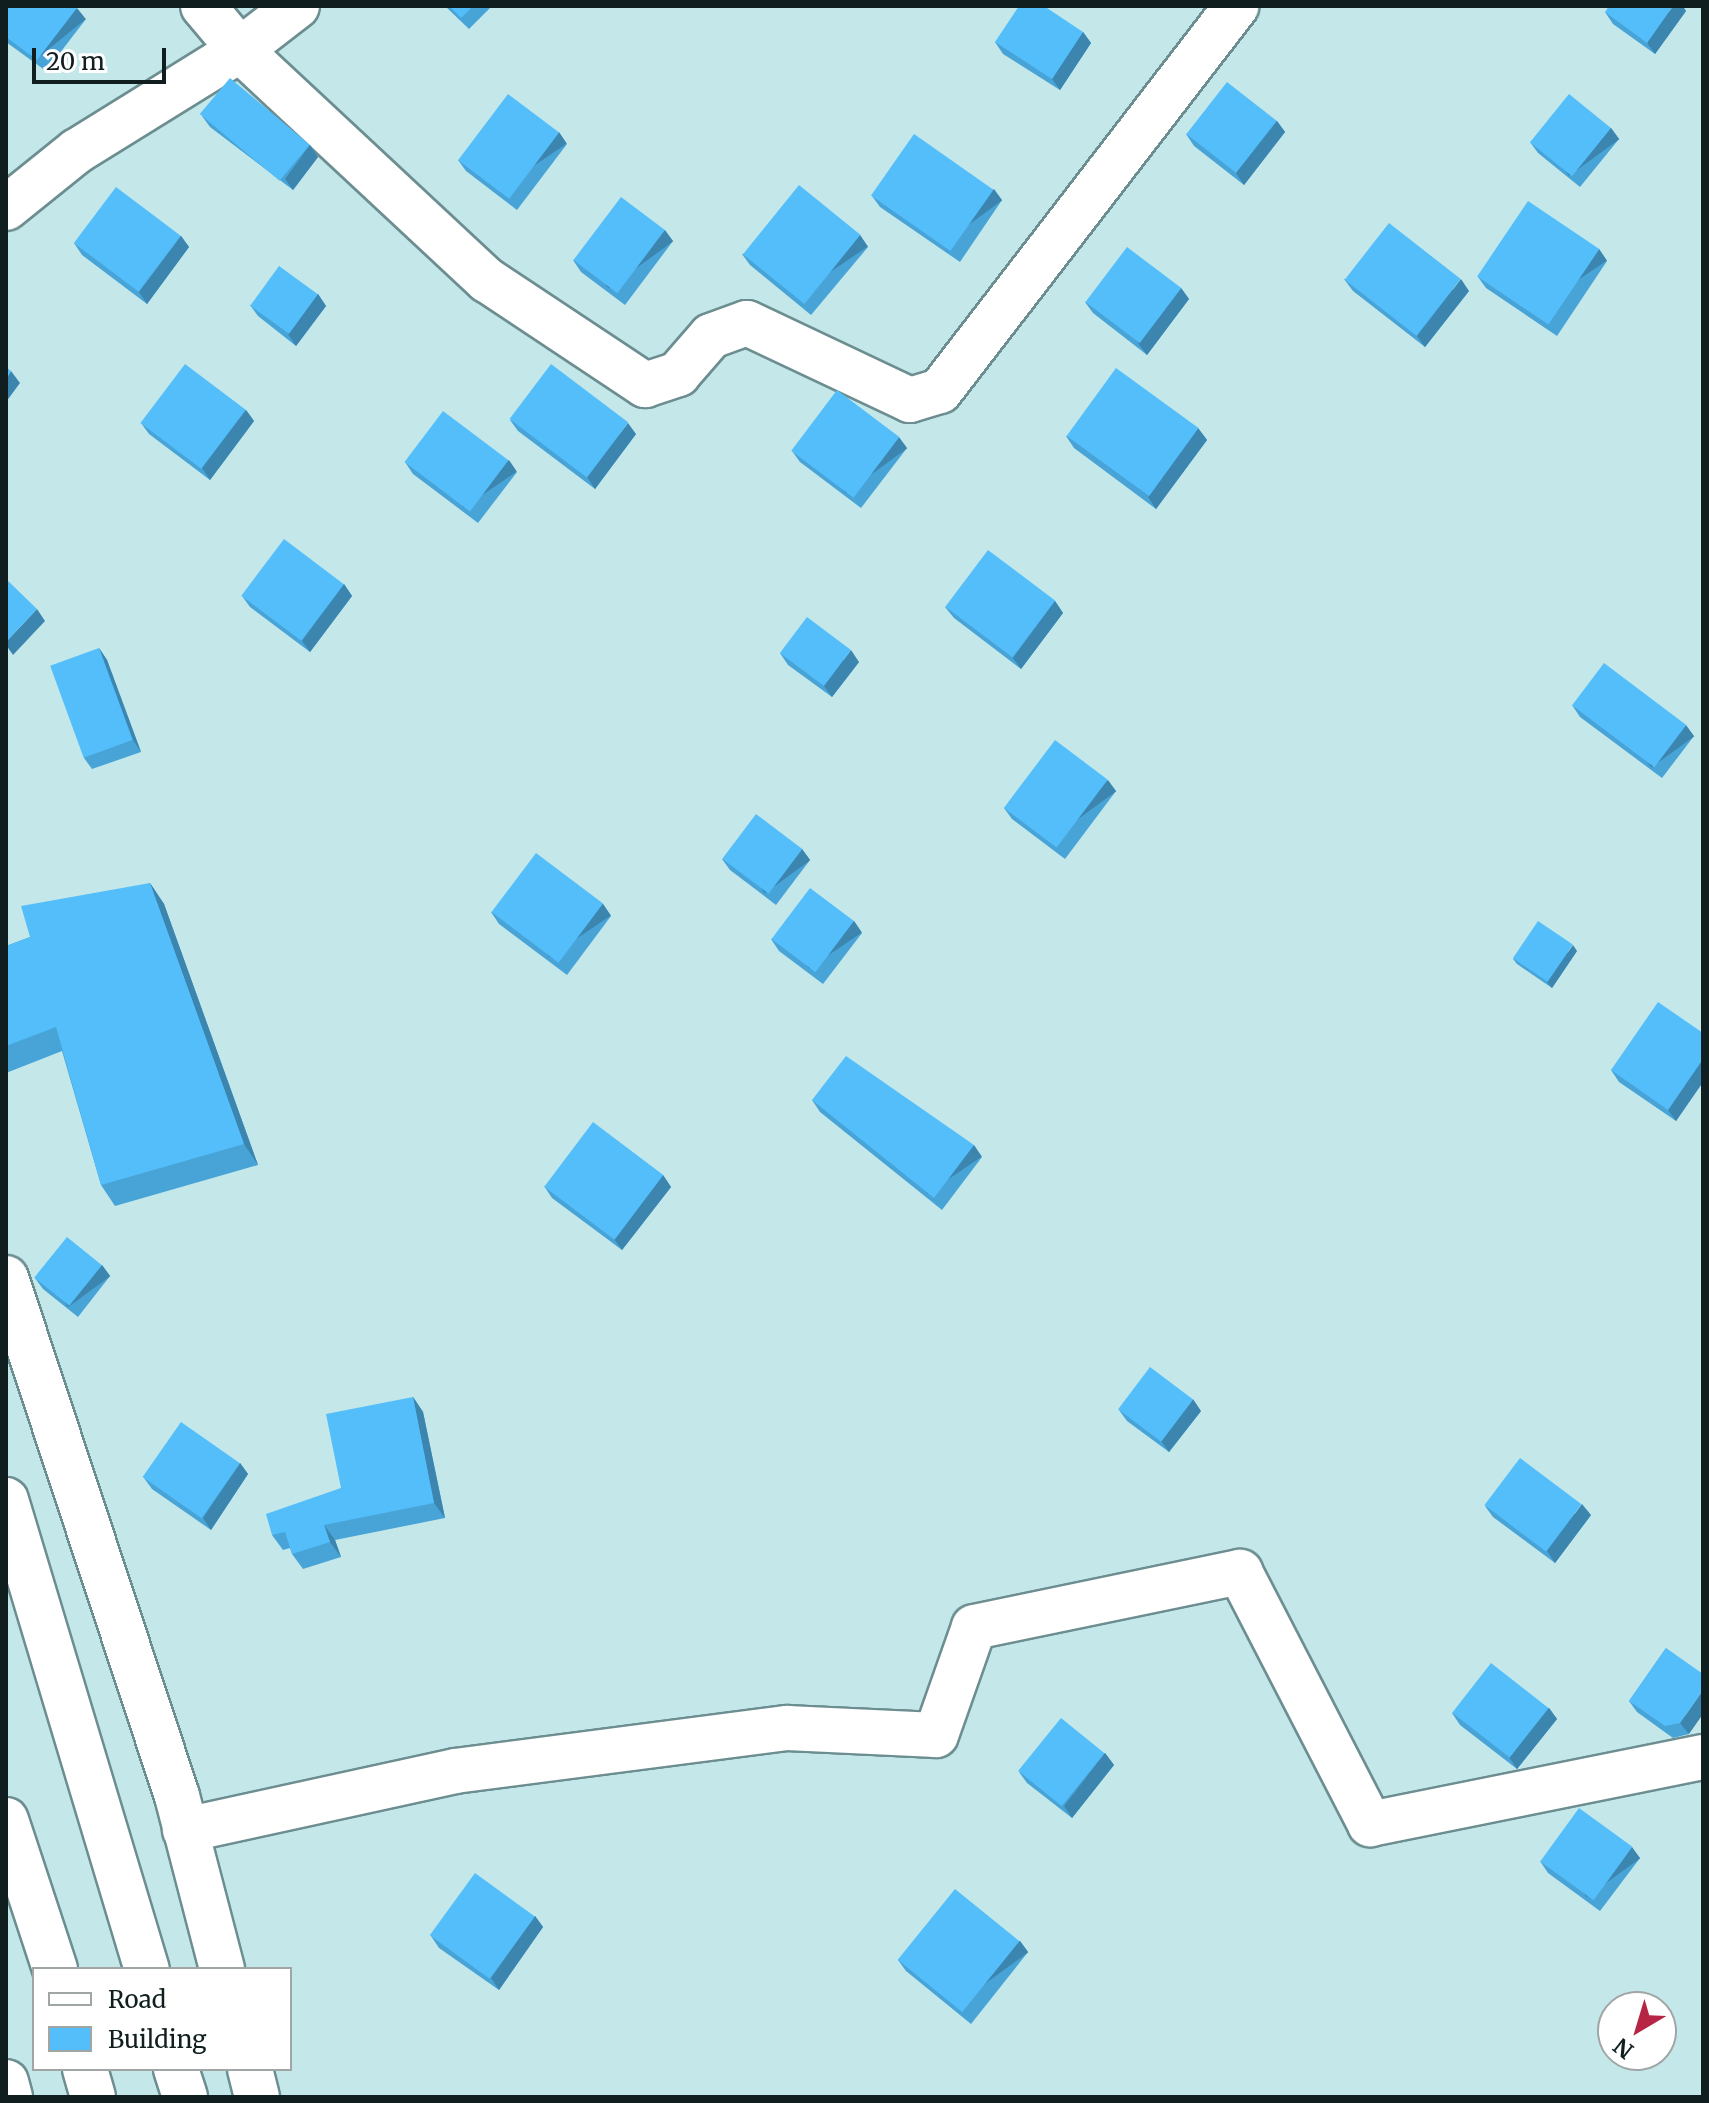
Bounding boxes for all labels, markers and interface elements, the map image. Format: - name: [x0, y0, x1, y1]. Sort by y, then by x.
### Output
- scale bar: [36, 32, 170, 82]
- text: 20 m: [46, 46, 105, 77]
- legend: [32, 1967, 292, 2071]
- text: Road: [108, 1984, 166, 2015]
- north arrow: [1597, 1991, 1677, 2071]
- text: Building: [108, 2024, 207, 2055]
- text: N: [1608, 2032, 1639, 2065]

